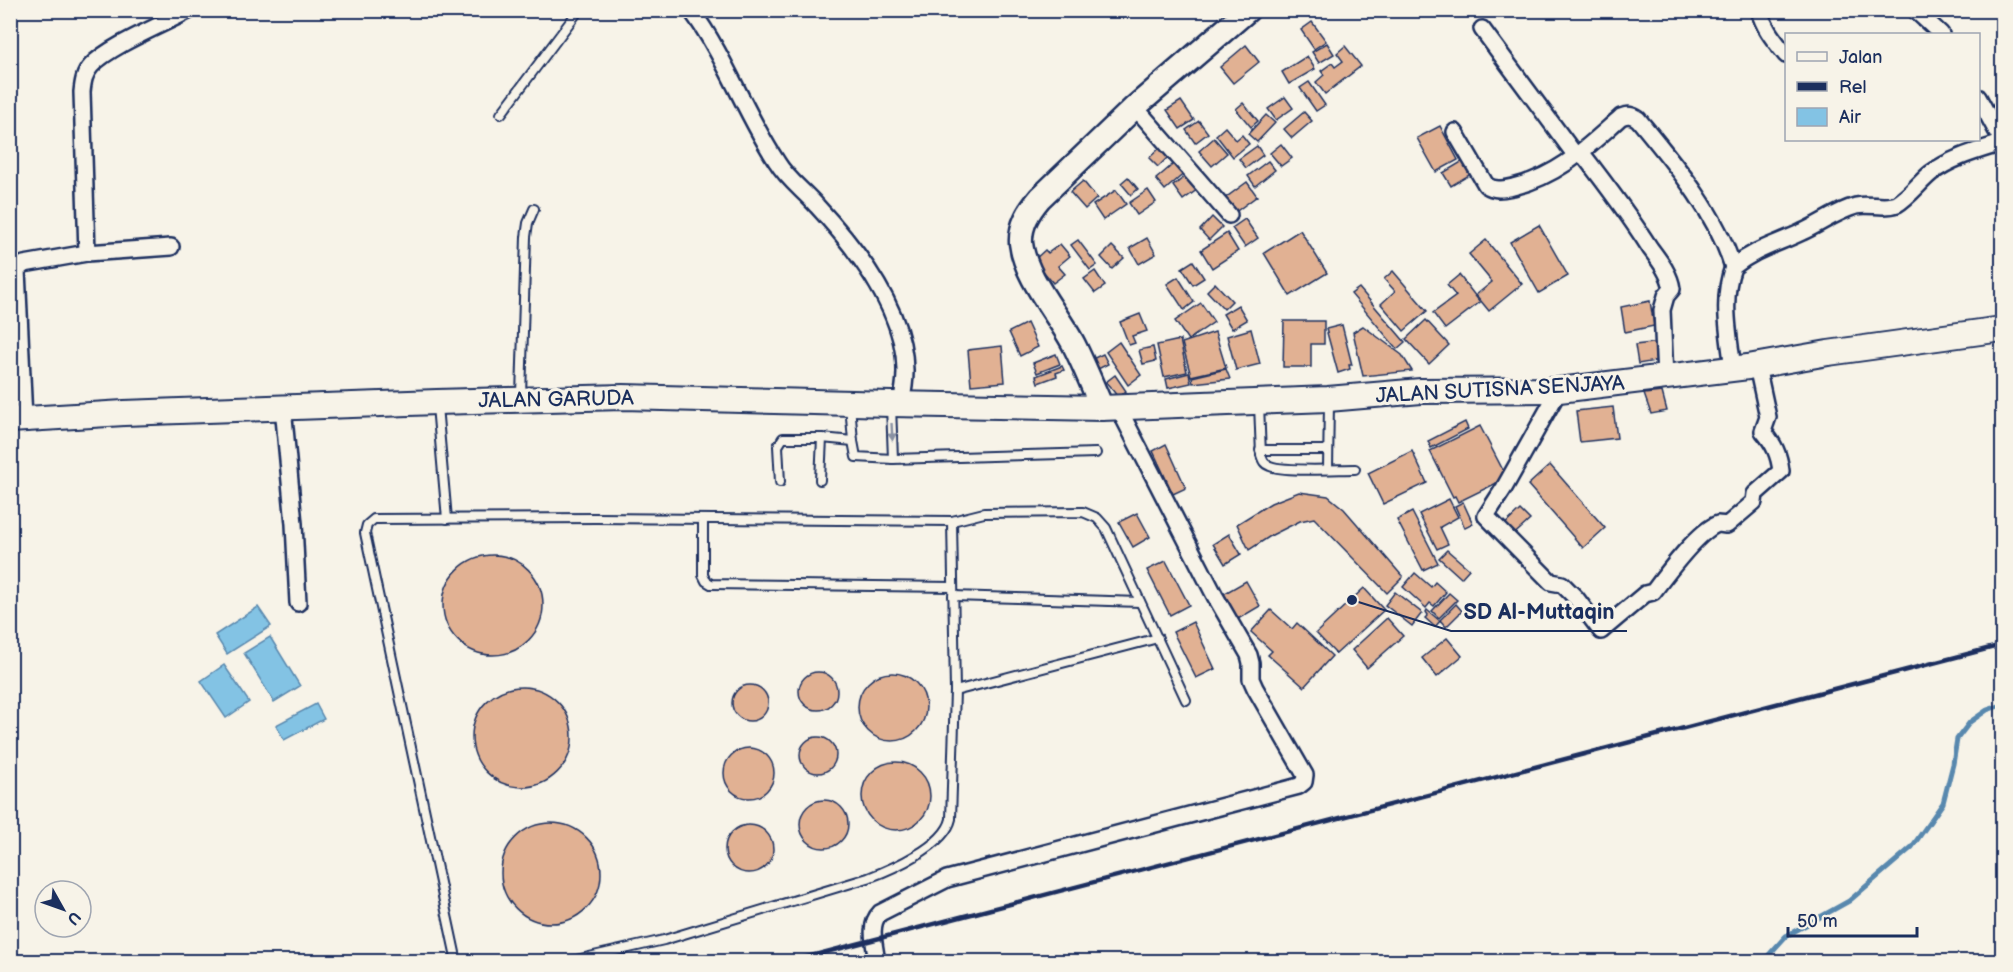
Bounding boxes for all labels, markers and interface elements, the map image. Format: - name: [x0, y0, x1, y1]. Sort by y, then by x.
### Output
- legend: [1785, 33, 1980, 141]
- text: Jalan: [1839, 47, 1882, 68]
- text: Rel: [1839, 77, 1867, 98]
- text: Air: [1839, 107, 1861, 128]
- street label: JALAN SUTISNA SENJAYA: [1375, 370, 1625, 409]
- street label: JALAN GARUDA: [478, 386, 634, 413]
- one-way arrow: [888, 422, 897, 441]
- callout: SD Al-Muttaqin: [1451, 591, 1627, 631]
- text: SD Al-Muttaqin: [1463, 599, 1615, 626]
- north arrow: [33, 879, 93, 939]
- scale bar: [1788, 900, 1917, 938]
- text: U: [62, 907, 84, 928]
- text: 50 m: [1797, 911, 1838, 932]

